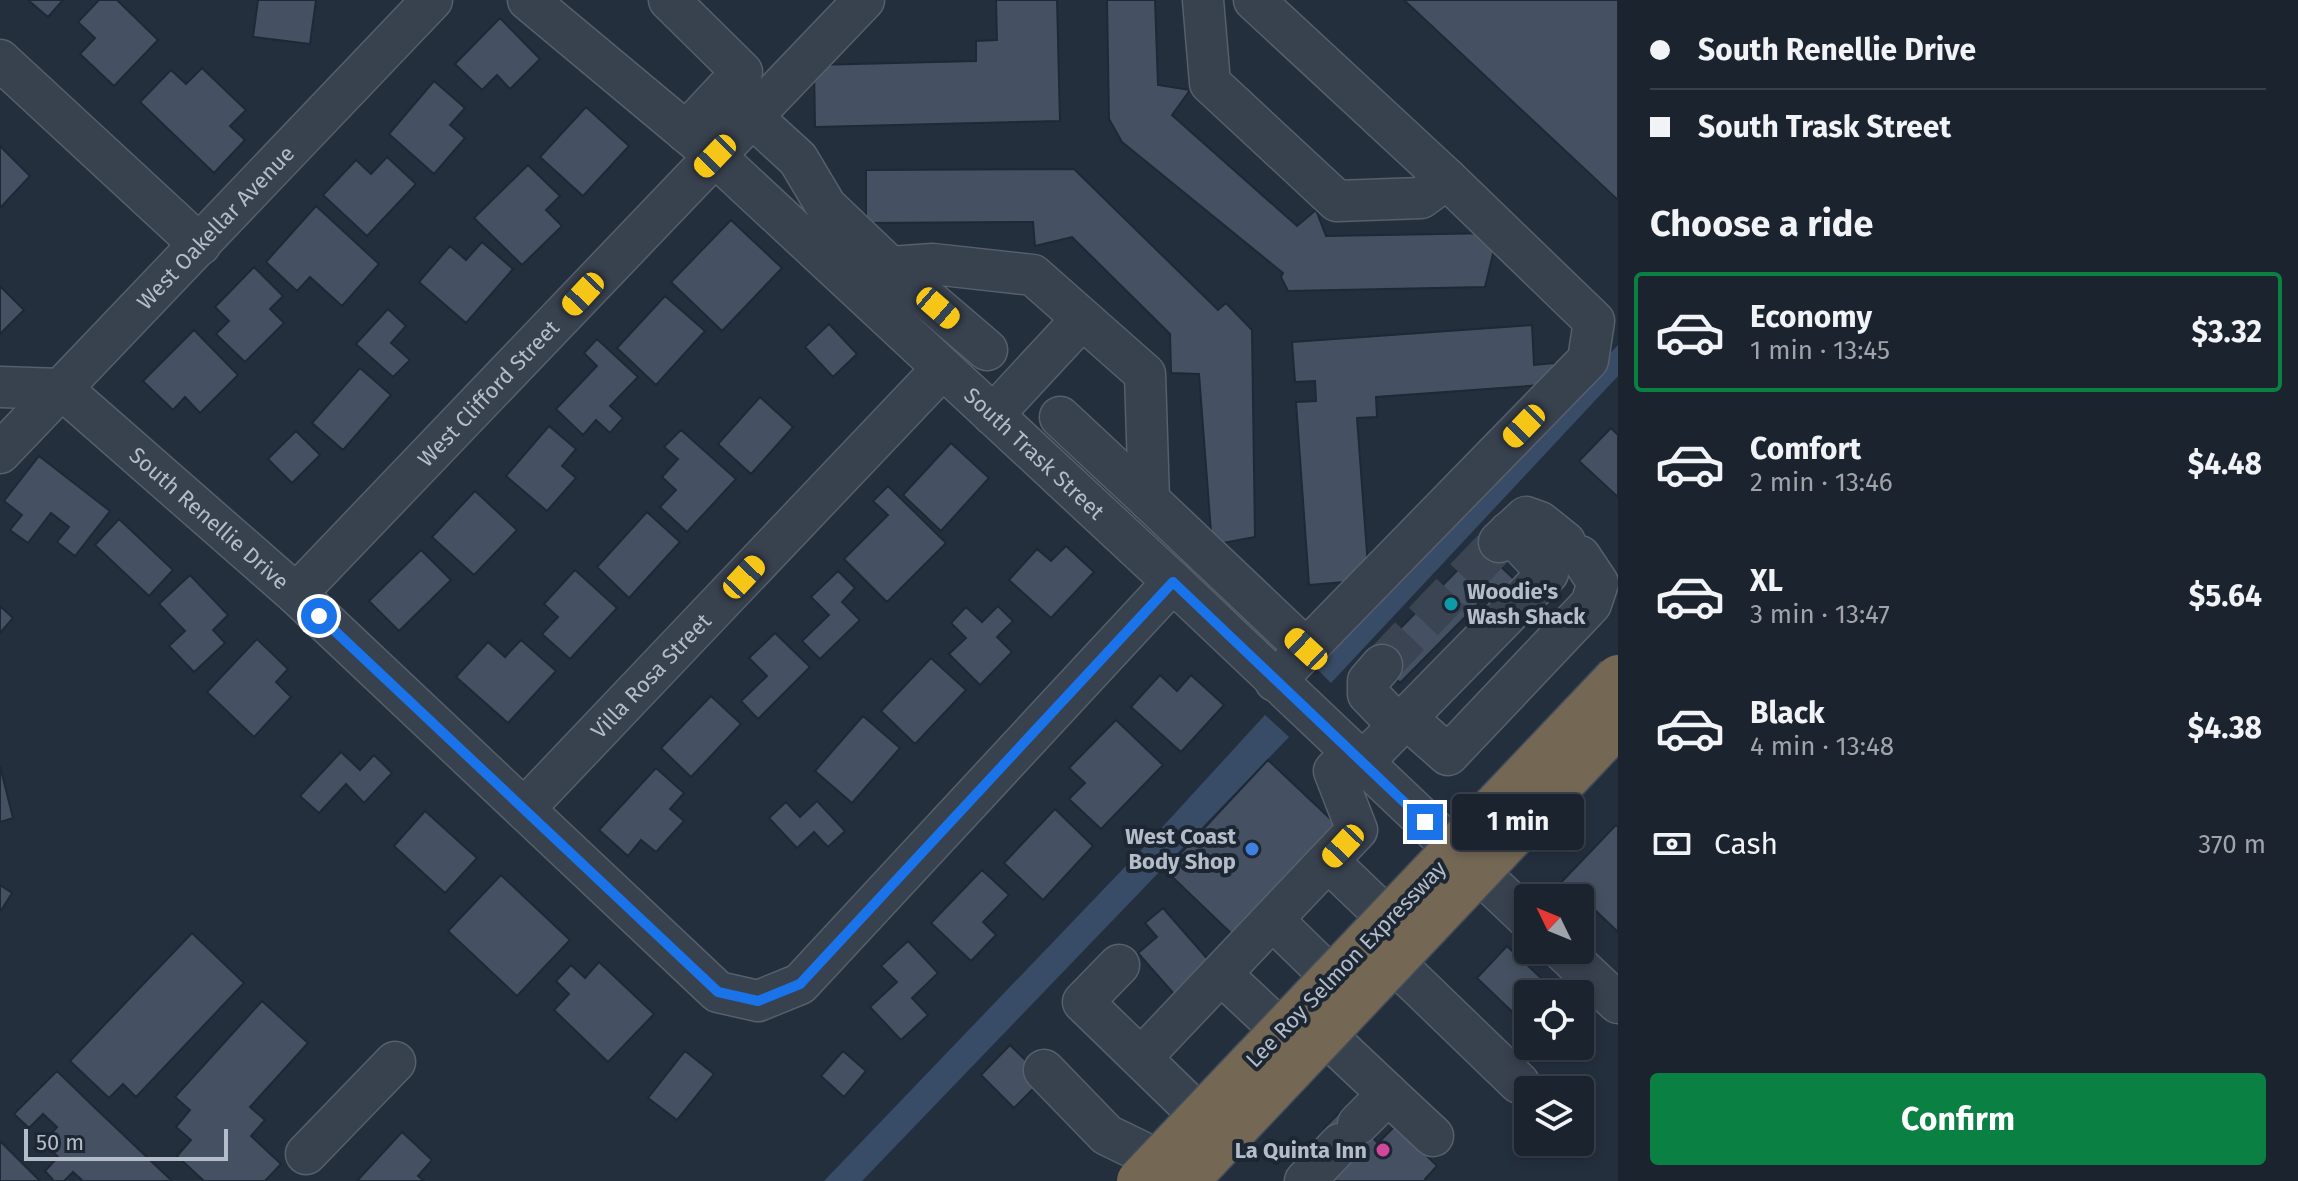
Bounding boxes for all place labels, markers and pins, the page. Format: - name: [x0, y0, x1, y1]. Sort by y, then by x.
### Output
- place label: Woodie's Wash Shack: [1467, 578, 1586, 630]
- marker: Woodie's Wash Shack: [1442, 595, 1460, 613]
- place label: West Coast Body Shop: [1125, 823, 1237, 875]
- marker: West Coast Body Shop: [1243, 840, 1261, 858]
- place label: La Quinta Inn: [1235, 1137, 1367, 1164]
- marker: La Quinta Inn: [1374, 1141, 1392, 1159]

